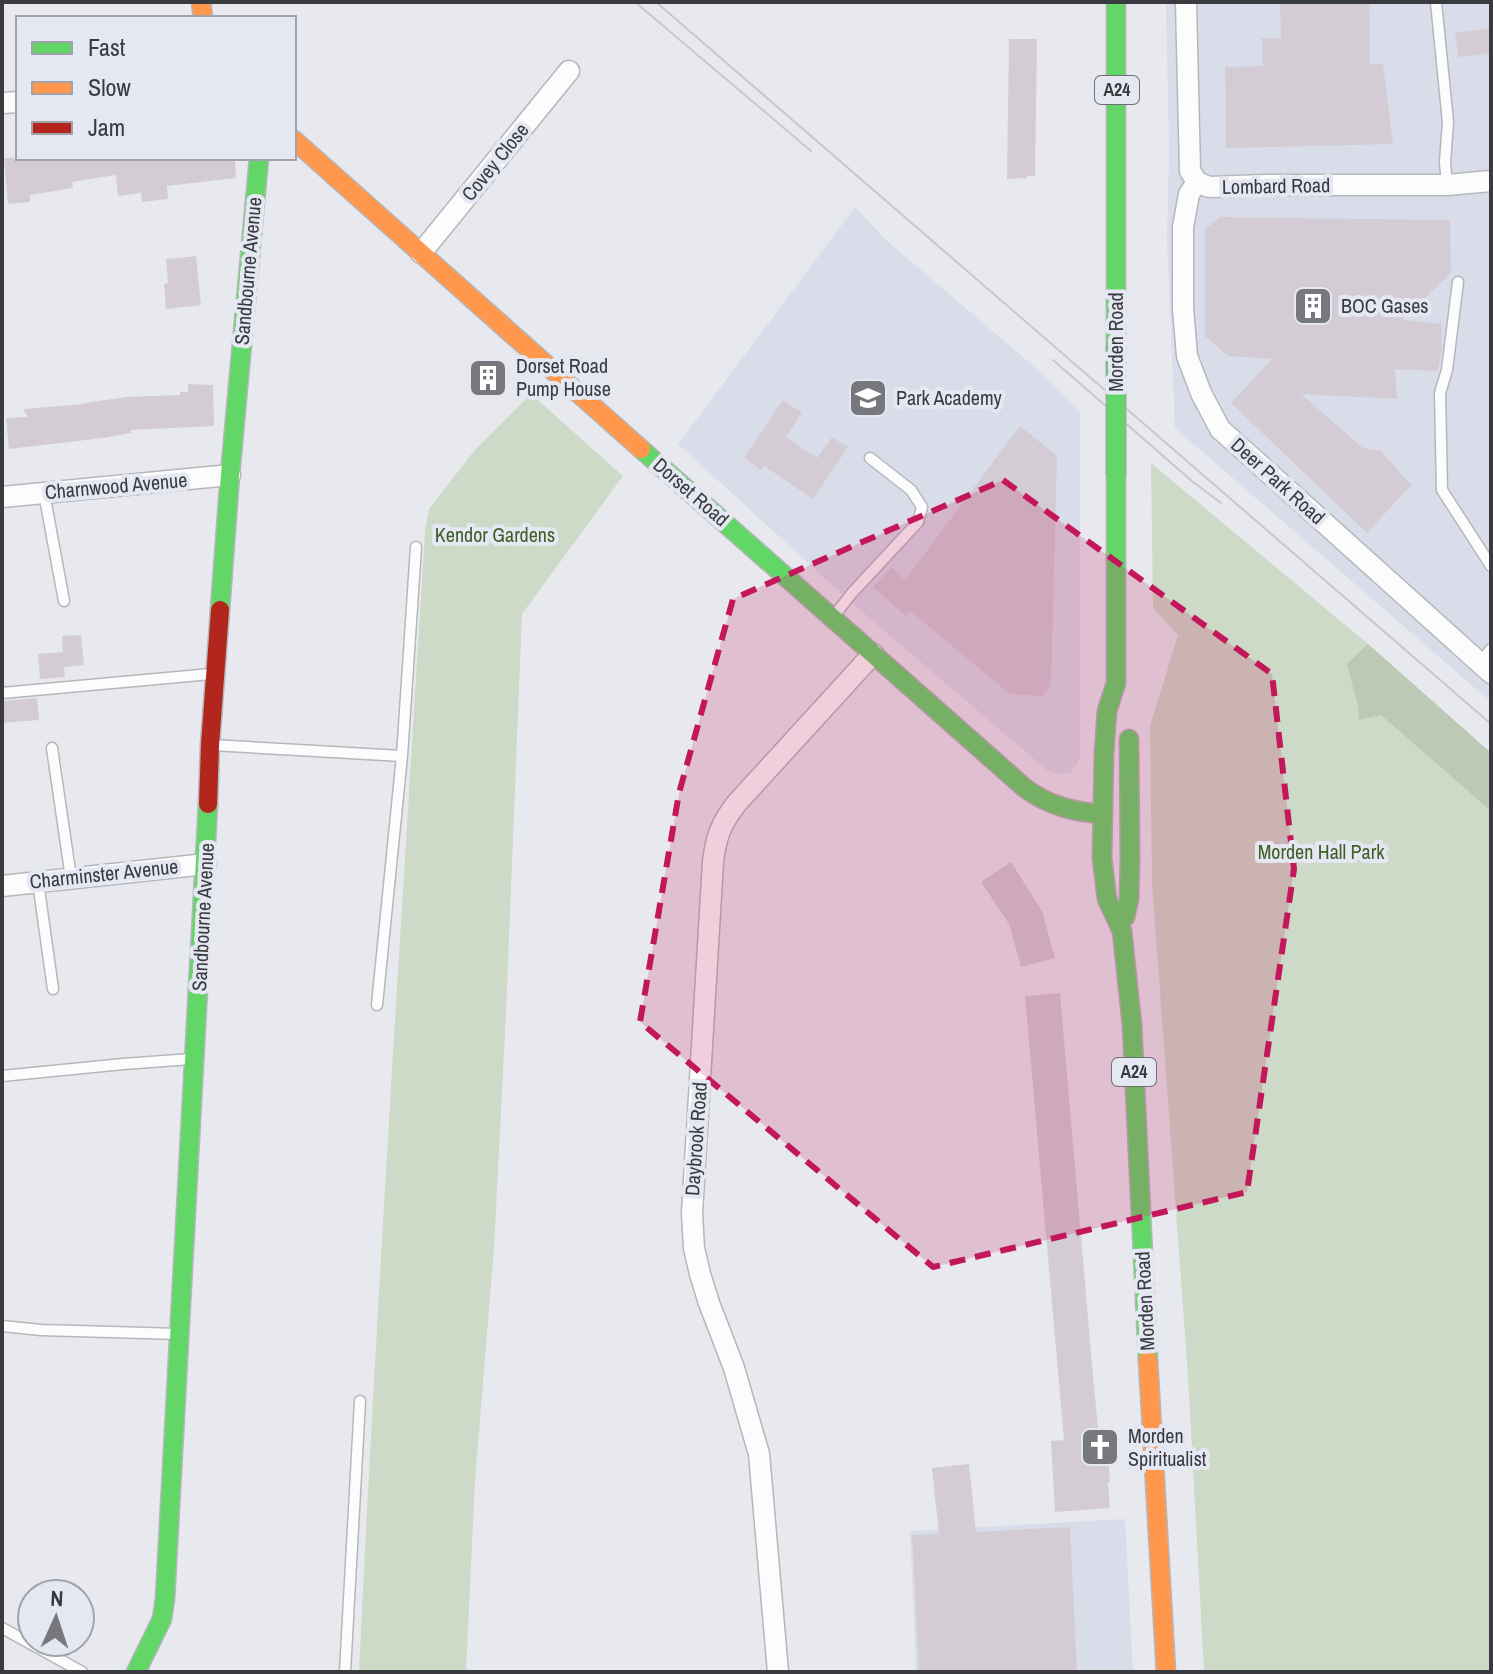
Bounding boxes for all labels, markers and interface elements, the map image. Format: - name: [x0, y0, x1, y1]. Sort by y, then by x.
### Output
- legend: [16, 16, 296, 160]
- text: Fast: [88, 31, 126, 63]
- text: Slow: [88, 71, 131, 103]
- road number: A24: [1095, 76, 1139, 104]
- text: Jam: [88, 111, 125, 143]
- street label: Covey Close: [455, 117, 534, 206]
- street label: Lombard Road: [1222, 171, 1330, 200]
- street label: Sandbourne Avenue: [228, 196, 267, 346]
- building icon: BOC Gases: [1292, 285, 1334, 327]
- street label: Morden Road: [1102, 292, 1129, 392]
- place label: BOC Gases: [1341, 292, 1429, 319]
- place label: Dorset Road Pump House: [516, 352, 611, 402]
- building icon: Dorset Road Pump House: [467, 357, 509, 399]
- school or university icon: Park Academy: [847, 377, 889, 419]
- place label: Park Academy: [896, 384, 1003, 411]
- street label: Deer Park Road: [1226, 431, 1331, 530]
- street label: Dorset Road: [648, 451, 735, 532]
- street label: Charnwood Avenue: [44, 466, 188, 505]
- park label: Kendor Gardens: [435, 521, 555, 548]
- park label: Morden Hall Park: [1258, 838, 1385, 865]
- street label: Sandbourne Avenue: [185, 842, 220, 992]
- street label: Charminster Avenue: [28, 852, 180, 895]
- road number: A24: [1112, 1058, 1156, 1086]
- street label: Daybrook Road: [678, 1081, 713, 1197]
- street label: Morden Road: [1128, 1251, 1161, 1351]
- place label: Morden Spiritualist: [1128, 1422, 1207, 1472]
- church icon: Morden Spiritualist: [1079, 1426, 1121, 1468]
- north arrow: [16, 1578, 96, 1658]
- text: N: [50, 1583, 64, 1613]

